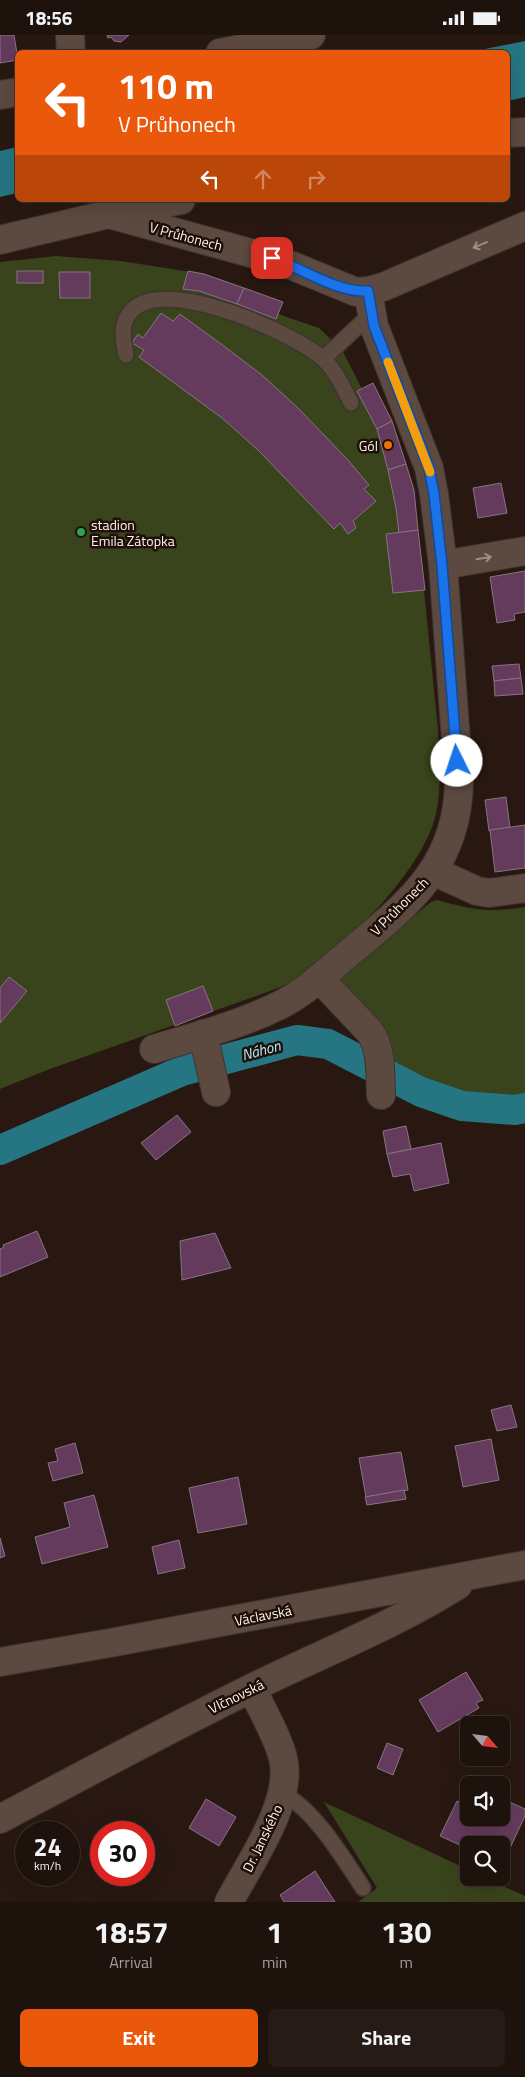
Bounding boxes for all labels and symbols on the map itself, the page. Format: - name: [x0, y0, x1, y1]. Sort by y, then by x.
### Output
- street label: V Průhonech: [147, 216, 225, 256]
- pin: [251, 237, 293, 279]
- one-way arrow: [473, 241, 488, 251]
- place label: Gól: [359, 435, 378, 456]
- marker: Gól: [382, 439, 394, 451]
- place label: stadion Emila Zátopka: [91, 514, 175, 551]
- marker: stadion Emila Zátopka: [75, 526, 87, 538]
- one-way arrow: [475, 552, 491, 562]
- position arrow: [430, 734, 482, 786]
- street label: V Průhonech: [365, 872, 433, 940]
- water label: Náhon: [239, 1034, 283, 1066]
- street label: Václavská: [233, 1599, 293, 1631]
- street label: Vlčnovská: [205, 1674, 267, 1718]
- north arrow: [460, 1716, 510, 1766]
- street label: Dr. Janského: [237, 1801, 287, 1875]
- speed limit sign: 30: [90, 1821, 155, 1886]

